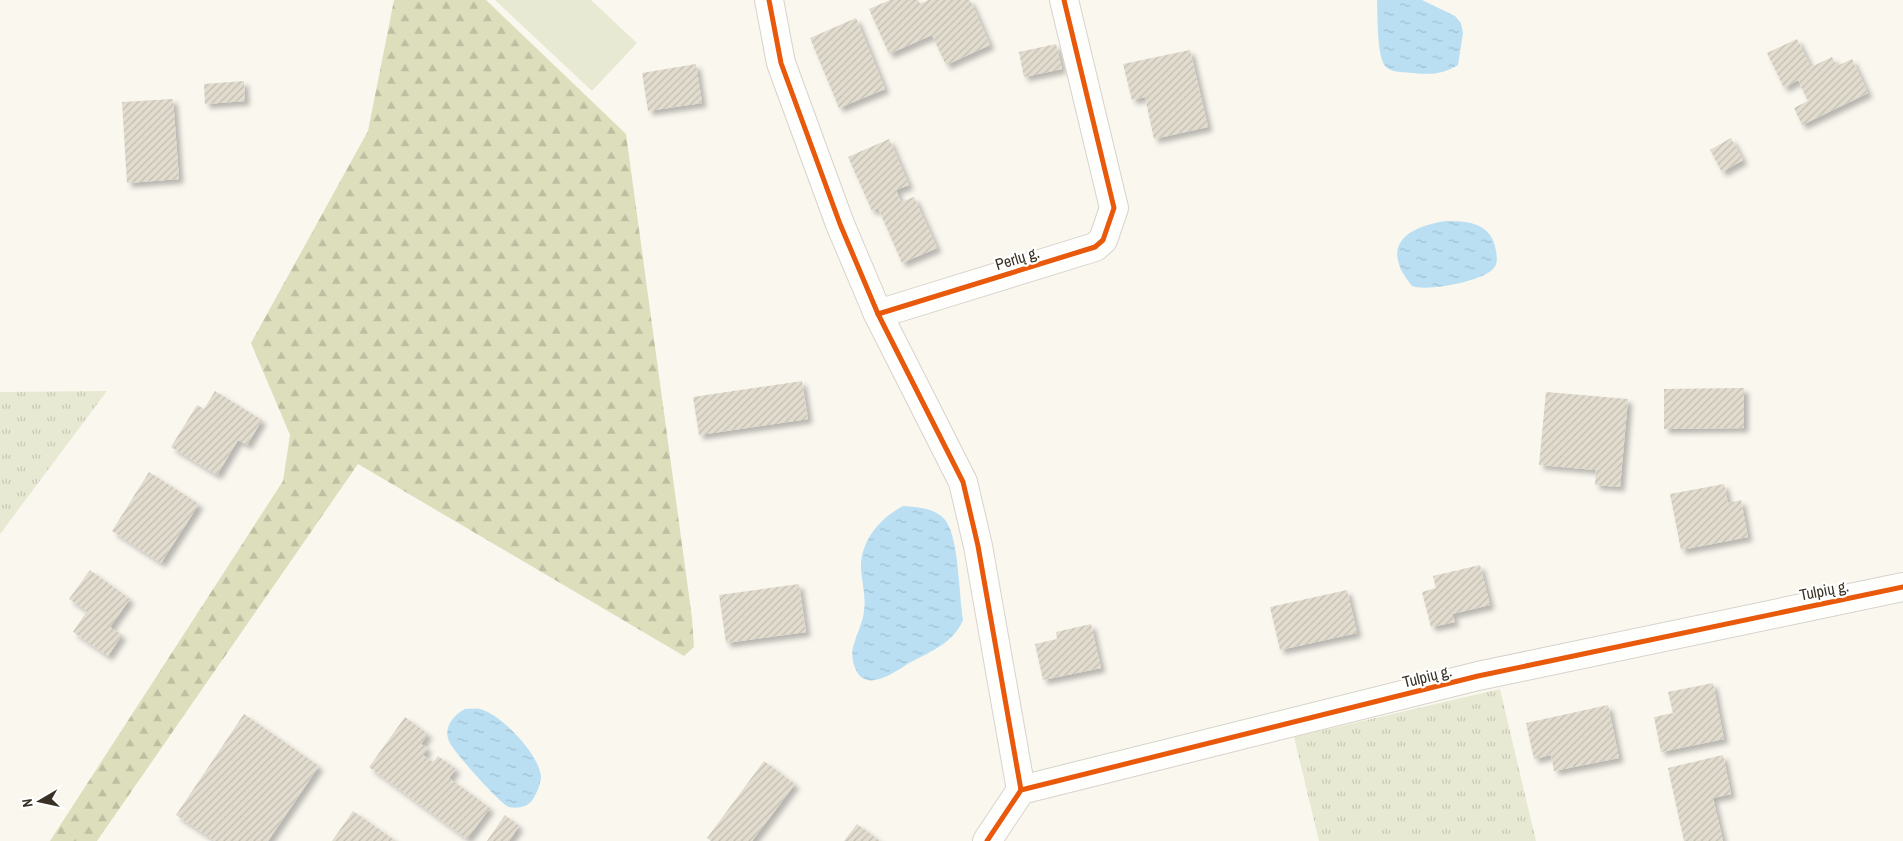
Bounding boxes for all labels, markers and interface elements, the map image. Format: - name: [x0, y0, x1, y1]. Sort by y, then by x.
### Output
- street label: Perlų g.: [992, 241, 1042, 275]
- street label: Tulpių g.: [1797, 574, 1851, 606]
- street label: Tulpių g.: [1400, 659, 1454, 693]
- north arrow: [15, 776, 65, 826]
- text: N: [18, 798, 37, 809]

